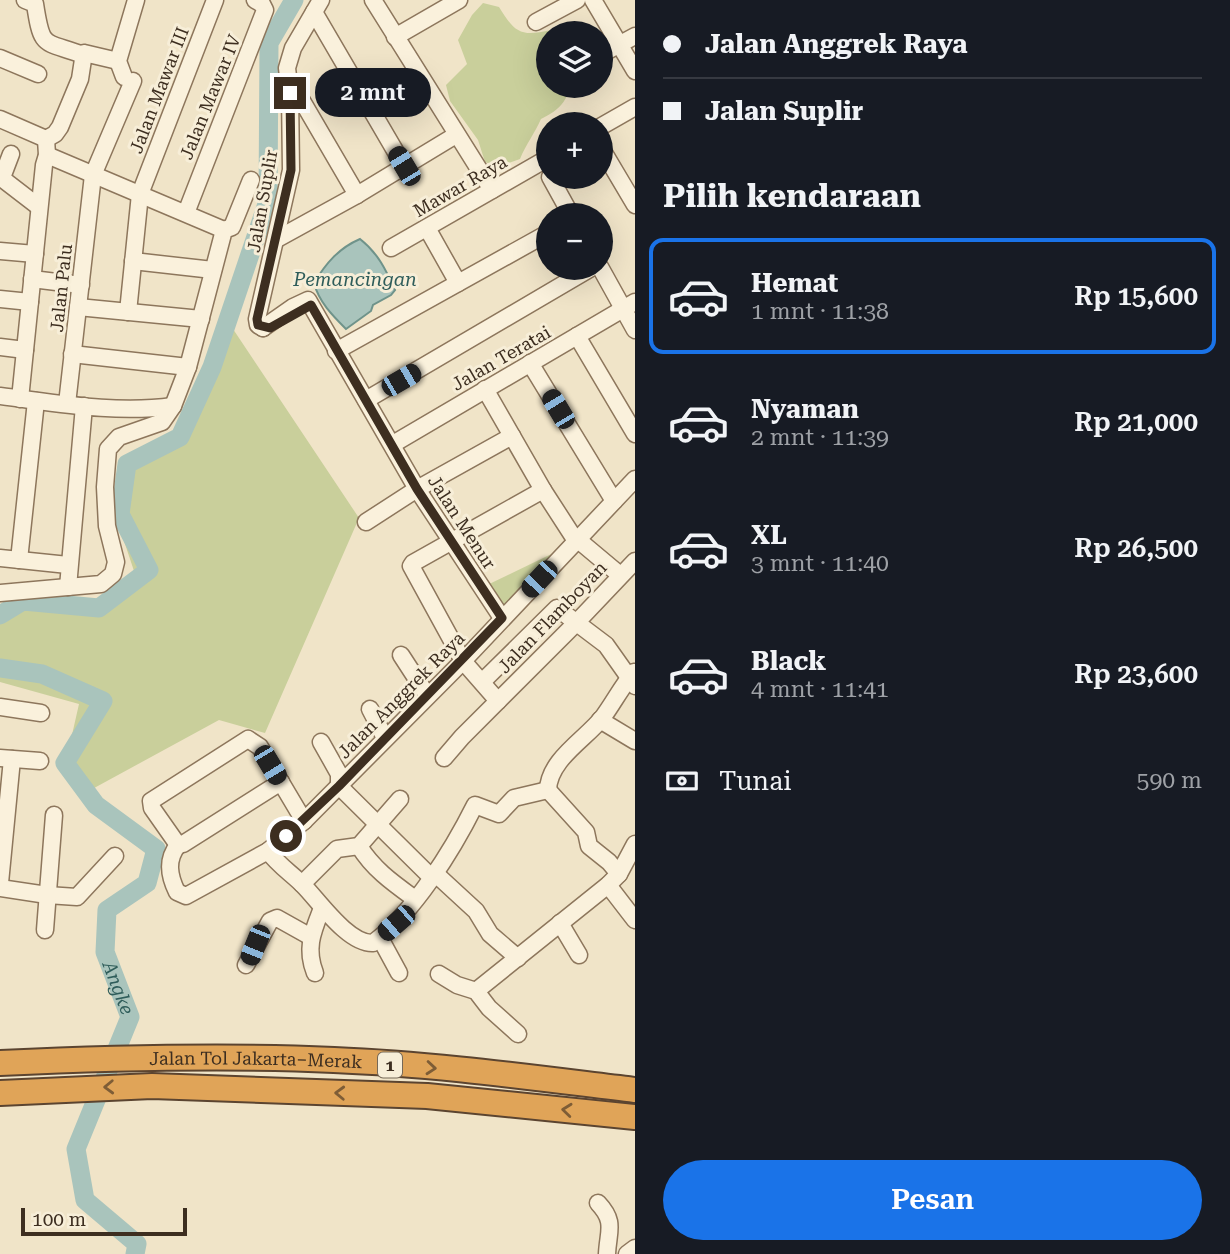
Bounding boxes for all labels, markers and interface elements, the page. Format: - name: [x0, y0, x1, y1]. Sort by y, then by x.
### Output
- map controls: [536, 21, 613, 280]
- button: layers: [536, 21, 613, 98]
- street label: Jalan Mawar III: [125, 24, 193, 156]
- text: Jalan Anggrek Raya: [705, 29, 968, 59]
- street label: Jalan Mawar IV: [175, 31, 245, 163]
- callout: 2 mnt: [314, 68, 430, 118]
- route end: [274, 77, 306, 109]
- text: 2 mnt: [341, 79, 405, 106]
- text: Jalan Suplir: [705, 96, 863, 126]
- button: +: [536, 112, 613, 189]
- car: [385, 143, 424, 189]
- street label: Jalan Suplir: [243, 148, 281, 254]
- street label: Mawar Raya: [410, 151, 511, 221]
- text: Pilih kendaraan: [663, 177, 921, 215]
- button: −: [536, 203, 613, 280]
- street label: Jalan Palu: [46, 243, 76, 333]
- icon: car: [667, 265, 730, 328]
- water label: Pemancingan: [292, 268, 417, 291]
- text: Hemat: [751, 268, 838, 298]
- text: Rp 15,600: [1074, 281, 1198, 311]
- text: 1 mnt · 11:38: [751, 298, 889, 325]
- street label: Jalan Teratai: [448, 321, 554, 395]
- car: [378, 360, 425, 400]
- car: [539, 386, 578, 432]
- icon: car: [667, 391, 730, 454]
- text: Nyaman: [751, 394, 859, 424]
- text: Rp 21,000: [1074, 407, 1198, 437]
- text: 2 mnt · 11:39: [751, 424, 889, 451]
- street label: Jalan Menur: [424, 471, 500, 573]
- icon: car: [667, 517, 730, 580]
- text: XL: [751, 520, 787, 550]
- text: Rp 26,500: [1074, 533, 1198, 563]
- text: 3 mnt · 11:40: [751, 550, 889, 577]
- street label: Jalan Flamboyan: [493, 556, 611, 677]
- car: [517, 556, 562, 602]
- street label: Jalan Anggrek Raya: [333, 627, 469, 763]
- icon: car: [667, 643, 730, 706]
- text: Black: [751, 646, 826, 676]
- text: Rp 23,600: [1074, 659, 1198, 689]
- text: 4 mnt · 11:41: [751, 676, 889, 703]
- car: [251, 742, 290, 788]
- icon: cash: [663, 762, 701, 800]
- text: Tunai: [719, 766, 792, 796]
- text: 590 m: [1137, 767, 1202, 794]
- route start: [270, 820, 302, 852]
- car: [374, 901, 419, 945]
- car: [238, 922, 273, 968]
- water label: Angke: [98, 957, 139, 1018]
- street label: Jalan Tol Jakarta–Merak: [149, 1047, 363, 1072]
- road number: 1: [378, 1052, 402, 1078]
- one-way arrow: [426, 1060, 437, 1075]
- one-way arrow: [103, 1080, 114, 1095]
- one-way arrow: [335, 1085, 346, 1100]
- one-way arrow: [561, 1103, 572, 1118]
- button: Pesan: [663, 1160, 1202, 1240]
- scale bar: [21, 1205, 187, 1237]
- text: 100 m: [32, 1208, 86, 1231]

